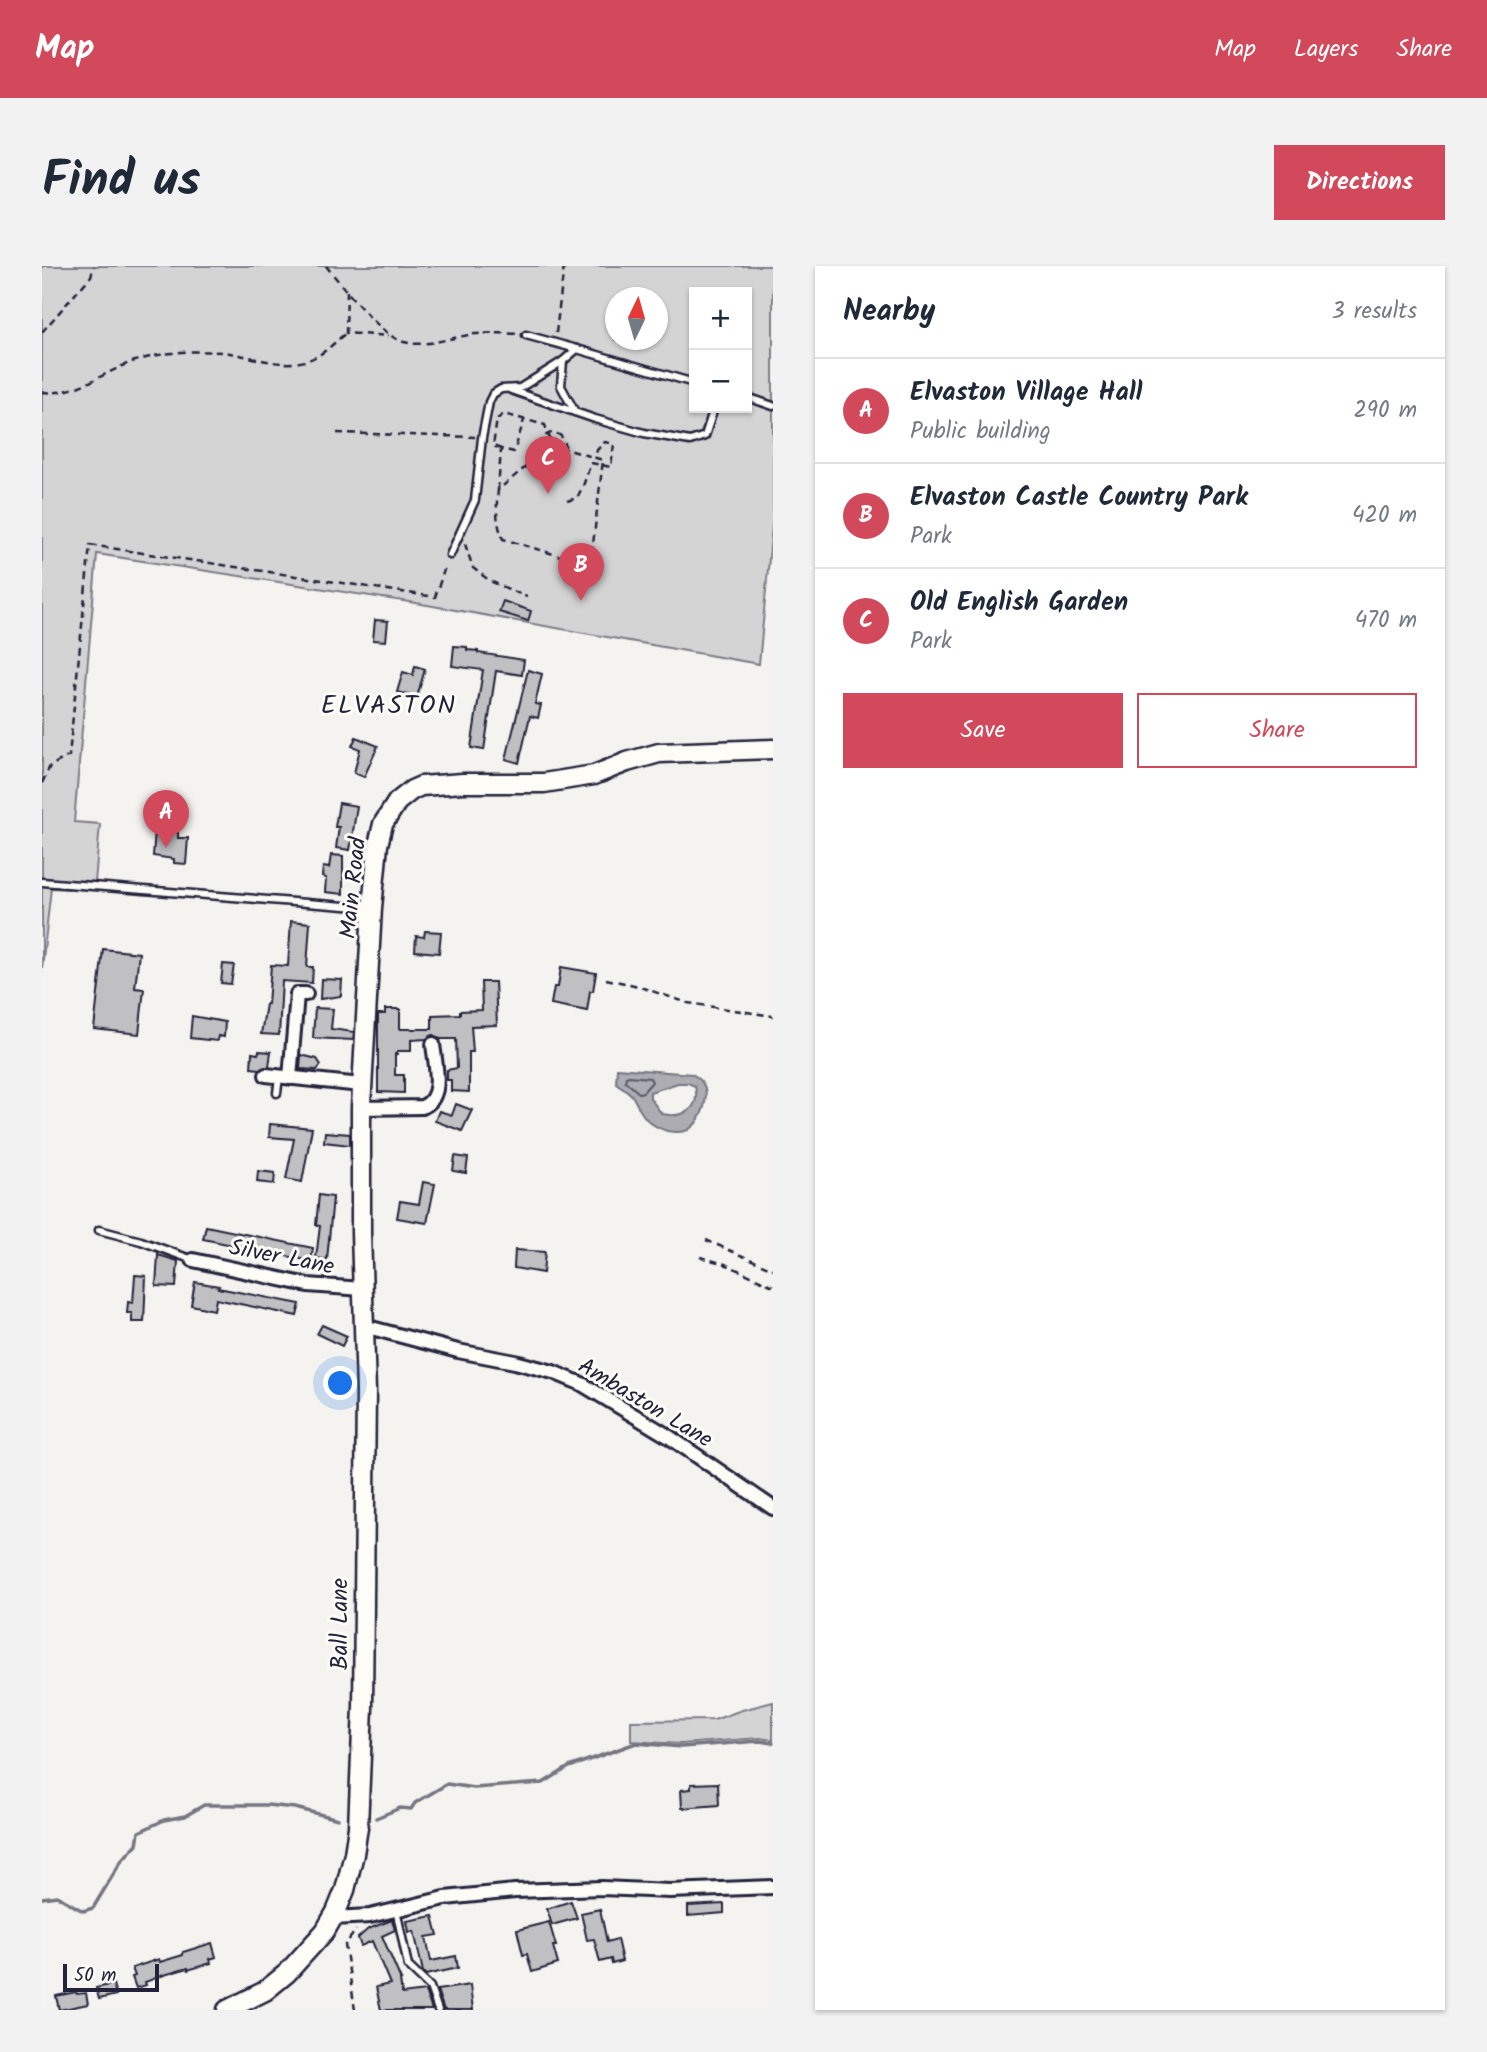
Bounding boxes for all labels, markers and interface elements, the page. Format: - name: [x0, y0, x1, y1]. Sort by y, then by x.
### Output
- text: Map: [35, 23, 95, 76]
- text: Map: [1214, 30, 1256, 69]
- text: Layers: [1294, 30, 1358, 69]
- text: Share: [1396, 30, 1452, 69]
- text: Find us: [42, 143, 200, 221]
- button: Directions: [1274, 145, 1445, 220]
- north arrow: [605, 287, 668, 350]
- map controls: [689, 287, 752, 413]
- button: +: [689, 287, 752, 350]
- text: Nearby: [843, 288, 935, 336]
- text: 3 results: [1331, 294, 1417, 330]
- button: −: [689, 350, 752, 413]
- text: Elvaston Village Hall: [910, 372, 1143, 414]
- text: A: [859, 393, 873, 429]
- text: 290 m: [1353, 393, 1417, 429]
- text: Public building: [910, 414, 1051, 450]
- pin: C: [525, 436, 571, 494]
- text: Elvaston Castle Country Park: [910, 477, 1248, 519]
- text: B: [859, 498, 873, 534]
- text: 420 m: [1352, 498, 1417, 534]
- text: Park: [910, 519, 952, 555]
- pin: B: [558, 543, 604, 601]
- text: Old English Garden: [910, 582, 1128, 624]
- text: C: [859, 603, 873, 639]
- text: 470 m: [1355, 603, 1417, 639]
- text: Park: [910, 624, 952, 660]
- district label: ELVASTON: [321, 685, 457, 727]
- button: Save: [843, 693, 1123, 768]
- button: Share: [1137, 693, 1417, 768]
- pin: A: [143, 790, 189, 848]
- street label: Main Road: [331, 835, 377, 941]
- street label: Silver Lane: [226, 1230, 337, 1286]
- street label: Ambaston Lane: [571, 1349, 719, 1458]
- your location: [323, 1366, 357, 1400]
- street label: Ball Lane: [323, 1578, 359, 1670]
- scale bar: [63, 1961, 159, 1993]
- text: 50 m: [74, 1961, 116, 1991]

